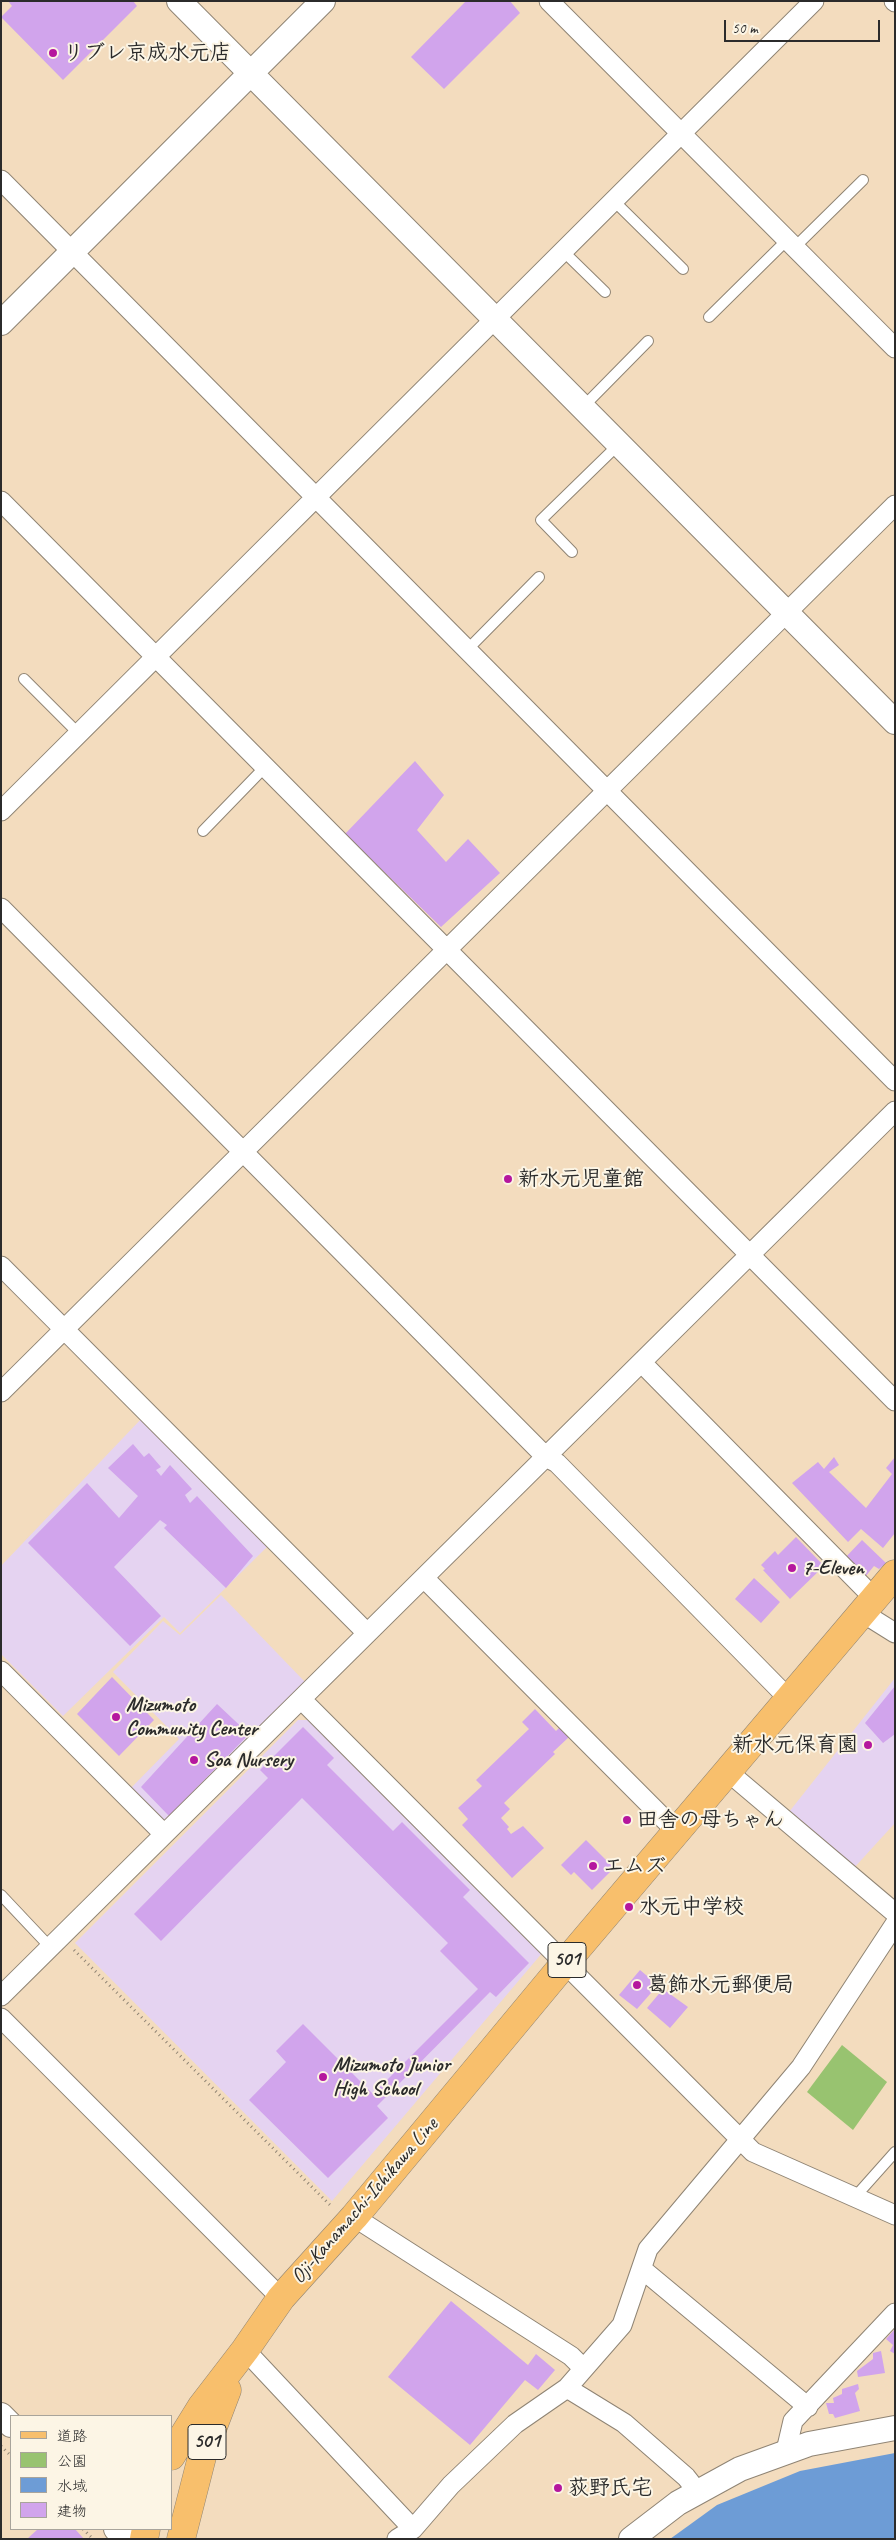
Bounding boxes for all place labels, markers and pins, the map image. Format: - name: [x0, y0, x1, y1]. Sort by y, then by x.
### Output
- place label: リブレ京成水元店: [63, 40, 231, 66]
- marker: リブレ京成水元店: [47, 47, 59, 59]
- place label: 新水元児童館: [518, 1166, 644, 1192]
- marker: 新水元児童館: [502, 1173, 514, 1185]
- place label: 7-Eleven: [802, 1555, 864, 1581]
- marker: 7-Eleven: [786, 1562, 798, 1574]
- place label: Mizumoto Community Center: [126, 1692, 257, 1742]
- marker: Mizumoto Community Center: [110, 1711, 122, 1723]
- place label: 新水元保育園: [732, 1732, 858, 1758]
- marker: 新水元保育園: [862, 1739, 874, 1751]
- place label: Soa Nursery: [204, 1747, 293, 1773]
- marker: Soa Nursery: [188, 1754, 200, 1766]
- place label: 田舎の母ちゃん: [637, 1807, 784, 1833]
- marker: 田舎の母ちゃん: [621, 1814, 633, 1826]
- place label: エムズ: [603, 1853, 666, 1879]
- marker: エムズ: [587, 1860, 599, 1872]
- place label: 水元中学校: [639, 1894, 744, 1920]
- marker: 水元中学校: [623, 1901, 635, 1913]
- place label: 葛飾水元郵便局: [647, 1972, 794, 1998]
- marker: 葛飾水元郵便局: [631, 1979, 643, 1991]
- place label: Mizumoto Junior High School: [333, 2052, 450, 2102]
- marker: Mizumoto Junior High School: [317, 2071, 329, 2083]
- place label: 荻野氏宅: [568, 2475, 652, 2501]
- marker: 荻野氏宅: [552, 2482, 564, 2494]

